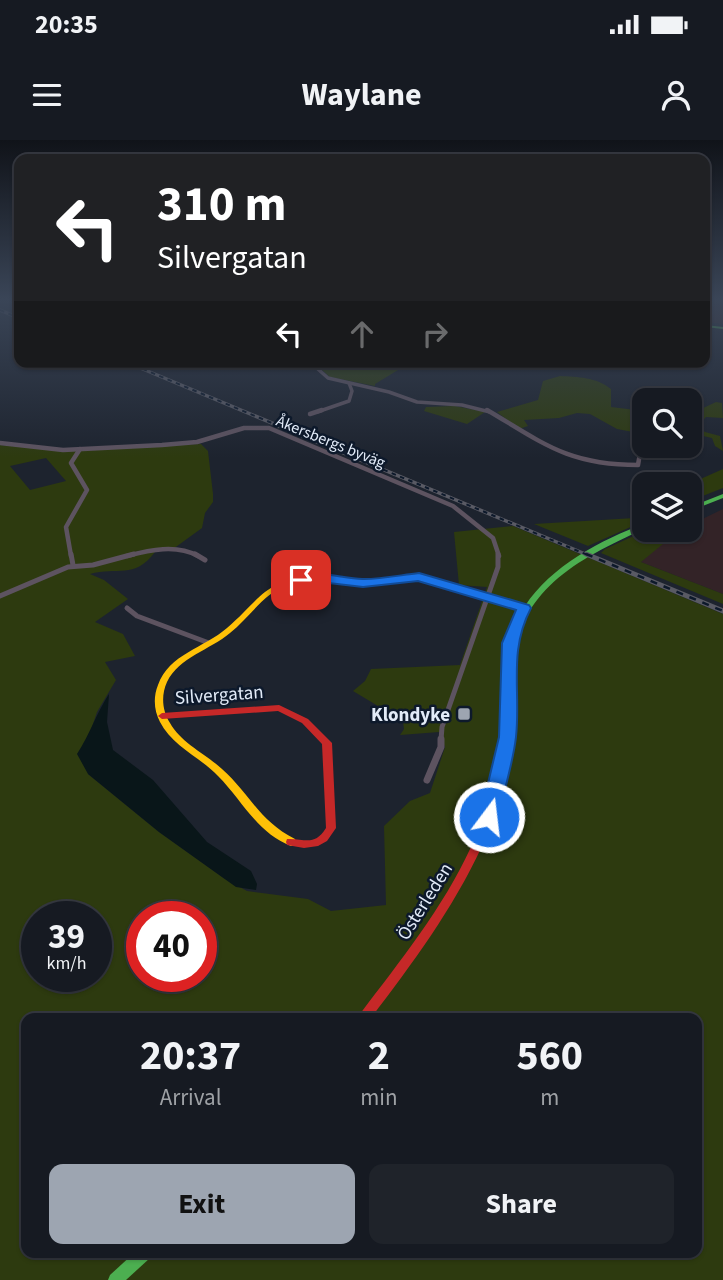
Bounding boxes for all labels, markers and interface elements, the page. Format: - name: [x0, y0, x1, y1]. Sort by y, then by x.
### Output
- text: 20:35: [35, 6, 98, 43]
- text: Waylane: [301, 72, 422, 118]
- icon: menu: [28, 76, 66, 114]
- icon: person: [657, 76, 695, 114]
- text: 310 m: [157, 170, 286, 240]
- icon: left: [42, 182, 133, 273]
- text: Silvergatan: [157, 235, 307, 281]
- icon: left: [270, 315, 308, 353]
- icon: ahead: [343, 315, 381, 353]
- icon: right: [416, 315, 454, 353]
- map controls: [632, 388, 702, 542]
- button: search: [632, 388, 702, 458]
- street label: Åkersbergs byväg: [273, 410, 389, 474]
- button: layers: [632, 472, 702, 542]
- pin: [271, 550, 331, 610]
- icon: arrive: [282, 561, 320, 599]
- street label: Silvergatan: [174, 679, 264, 712]
- place label: Klondyke: [371, 702, 450, 729]
- marker: Klondyke: [456, 706, 472, 722]
- position arrow: [452, 780, 526, 854]
- street label: Österleden: [391, 858, 460, 946]
- speed limit sign: 40: [126, 901, 217, 992]
- text: 39: [48, 912, 85, 962]
- text: km/h: [47, 951, 86, 976]
- text: 20:37: [140, 1026, 241, 1086]
- text: 2: [368, 1026, 390, 1086]
- text: 560: [516, 1026, 583, 1086]
- text: Arrival: [160, 1081, 222, 1114]
- text: min: [360, 1081, 398, 1114]
- text: m: [540, 1081, 559, 1114]
- button: Exit: [49, 1164, 355, 1244]
- button: Share: [369, 1164, 674, 1244]

